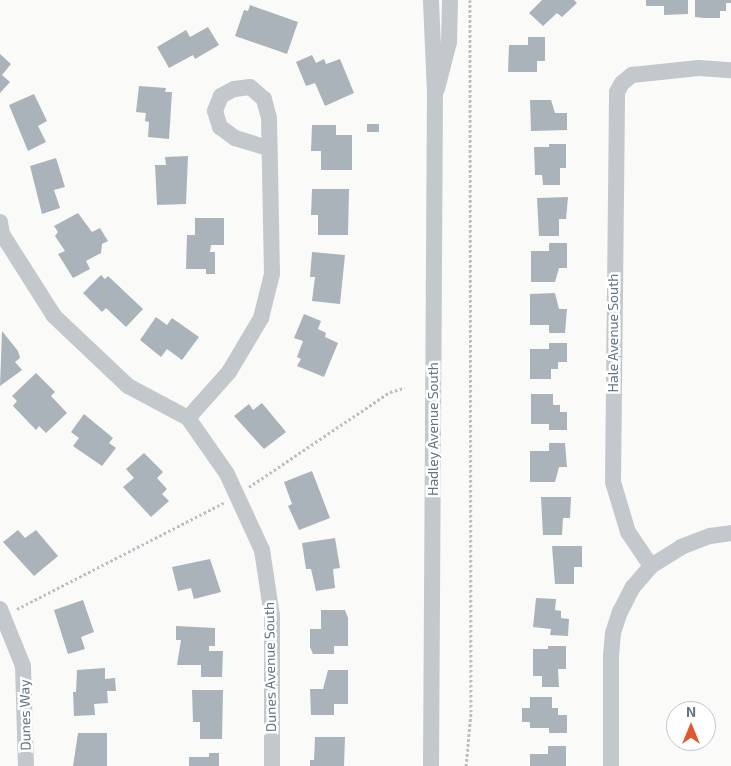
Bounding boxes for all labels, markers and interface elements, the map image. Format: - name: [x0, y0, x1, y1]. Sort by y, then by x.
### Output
- street label: Hale Avenue South: [605, 273, 621, 393]
- street label: Hadley Avenue South: [425, 362, 441, 496]
- street label: Dunes Avenue South: [260, 602, 280, 732]
- street label: Dunes Way: [16, 679, 34, 751]
- north arrow: [666, 701, 716, 751]
- text: N: [686, 703, 696, 720]

